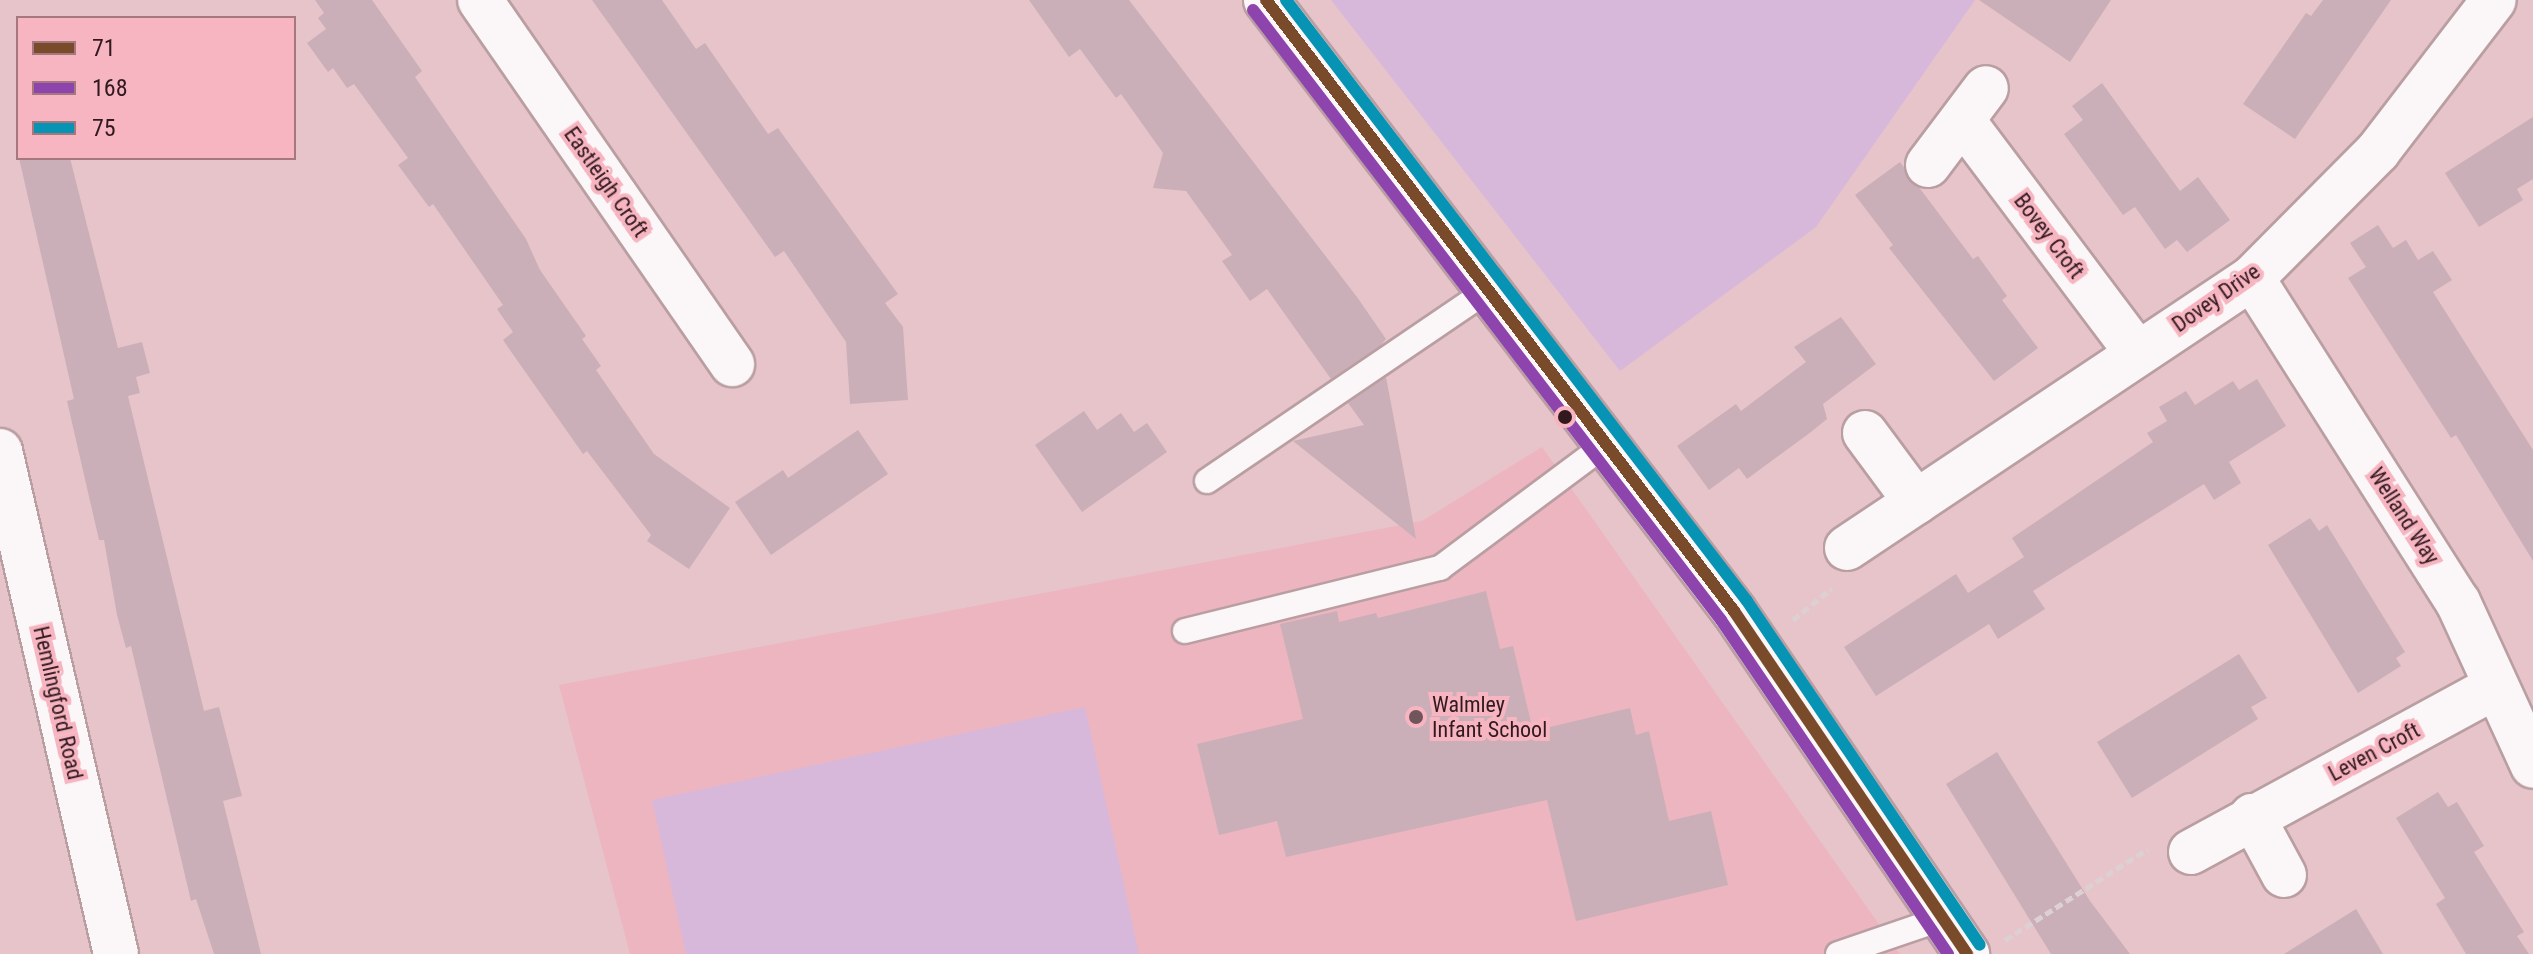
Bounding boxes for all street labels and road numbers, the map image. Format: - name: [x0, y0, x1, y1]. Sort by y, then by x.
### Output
- street label: Eastleigh Croft: [558, 122, 654, 242]
- street label: Bovey Croft: [2008, 188, 2090, 284]
- street label: Dovey Drive: [2167, 258, 2265, 338]
- street label: Welland Way: [2363, 463, 2445, 569]
- street label: Hemlingford Road: [28, 624, 88, 782]
- street label: Leven Croft: [2324, 717, 2424, 787]

